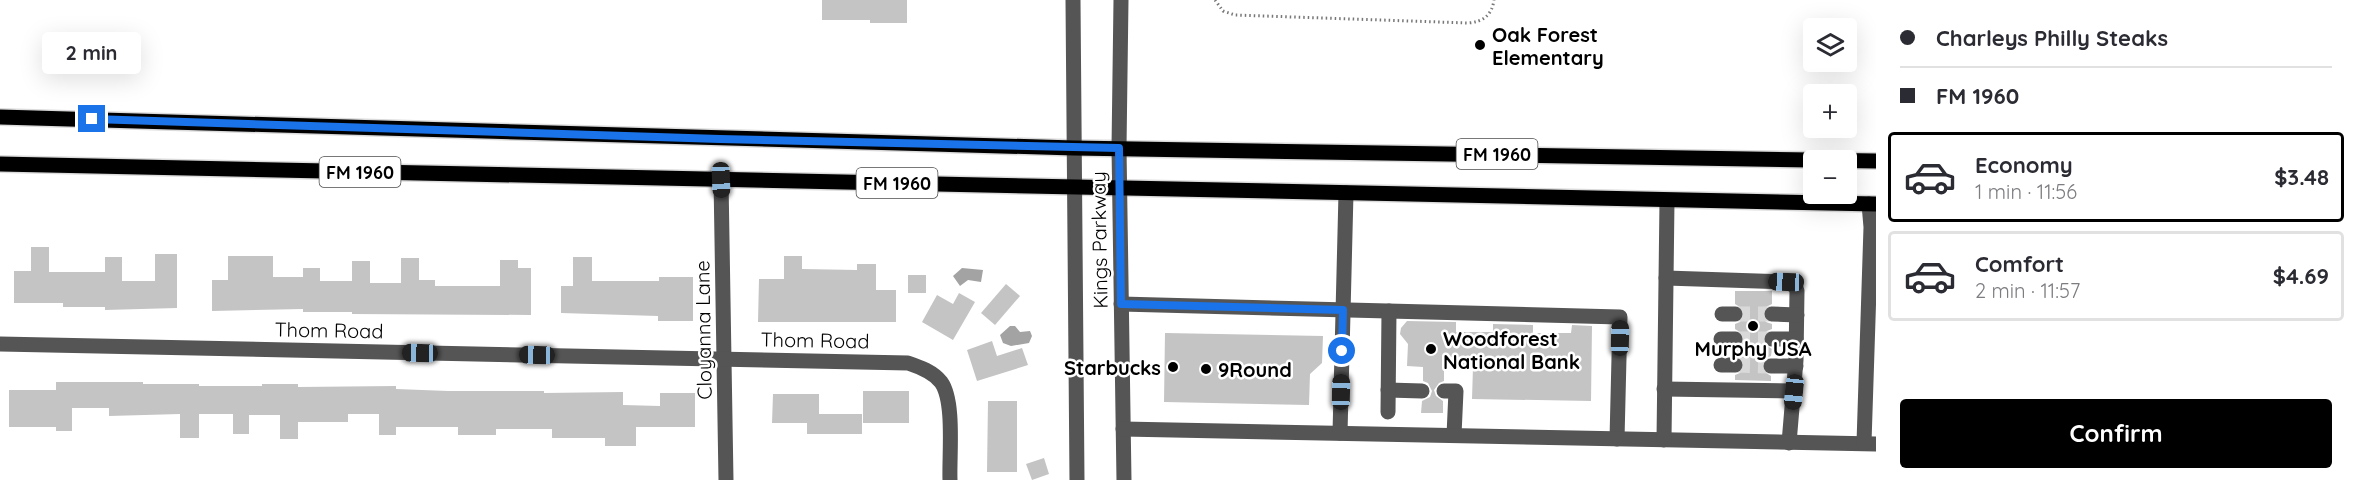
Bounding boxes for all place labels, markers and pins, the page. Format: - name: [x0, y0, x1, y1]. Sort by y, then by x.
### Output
- place label: Oak Forest Elementary: [1492, 22, 1604, 70]
- marker: Oak Forest Elementary: [1473, 38, 1487, 52]
- marker: Murphy USA: [1746, 319, 1760, 333]
- place label: Woodforest National Bank: [1443, 326, 1580, 374]
- place label: Murphy USA: [1695, 336, 1812, 361]
- marker: Woodforest National Bank: [1424, 342, 1438, 356]
- place label: Starbucks: [1064, 355, 1161, 380]
- place label: 9Round: [1218, 357, 1292, 382]
- marker: Starbucks: [1166, 360, 1180, 374]
- marker: 9Round: [1199, 362, 1213, 376]

